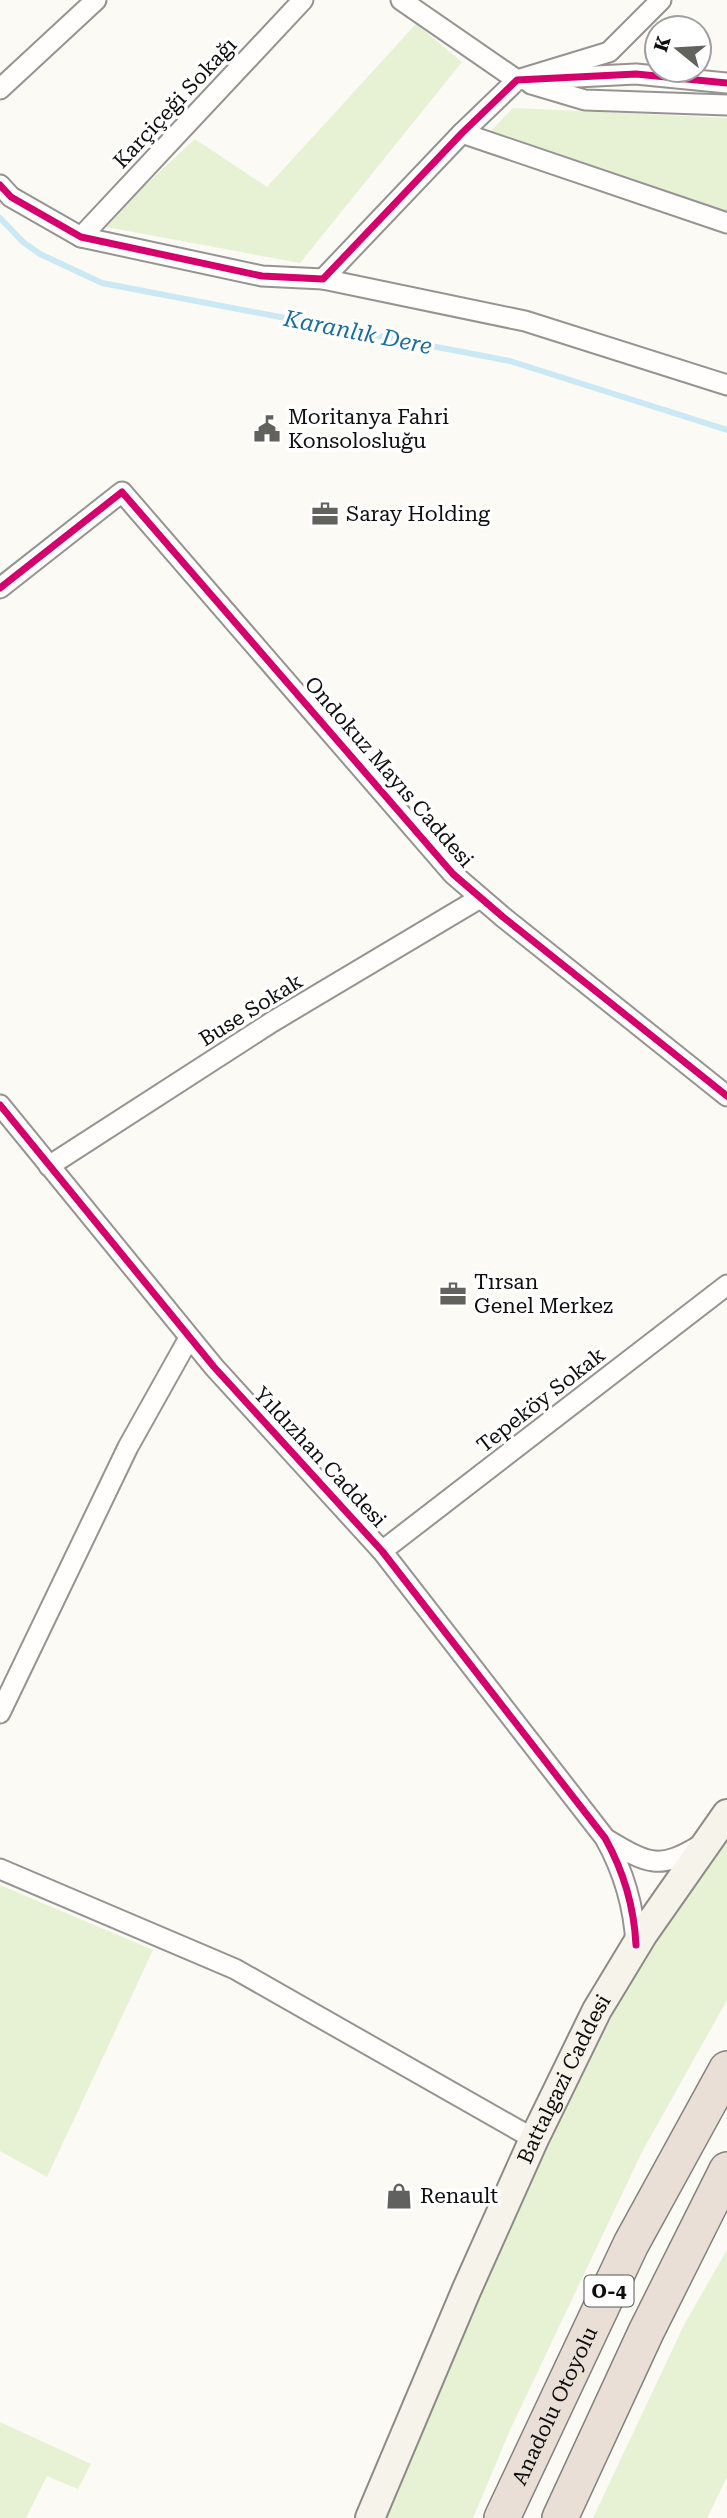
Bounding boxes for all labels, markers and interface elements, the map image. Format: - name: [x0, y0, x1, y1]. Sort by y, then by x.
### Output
- north arrow: [643, 14, 713, 84]
- street label: Karçiçeği Sokağı: [109, 33, 242, 173]
- text: K: [649, 33, 676, 55]
- water label: Karanlık Dere: [281, 305, 434, 360]
- place label: Moritanya Fahri Konsolosluğu: [288, 405, 449, 453]
- public building icon: Moritanya Fahri Konsolosluğu: [252, 414, 282, 444]
- office icon: Saray Holding: [310, 499, 340, 529]
- place label: Saray Holding: [346, 502, 490, 526]
- street label: Ondokuz Mayıs Caddesi: [300, 672, 478, 872]
- street label: Buse Sokak: [195, 969, 307, 1051]
- place label: Tırsan Genel Merkez: [474, 1270, 613, 1318]
- office icon: Tırsan Genel Merkez: [438, 1279, 468, 1309]
- street label: Tepeköy Sokak: [472, 1343, 610, 1457]
- street label: Yıldızhan Caddesi: [249, 1382, 391, 1532]
- street label: Battalgazi Caddesi: [513, 1990, 616, 2167]
- shop icon: Renault: [384, 2181, 414, 2211]
- place label: Renault: [420, 2184, 498, 2208]
- road number: O-4: [584, 2276, 634, 2306]
- street label: Anadolu Otoyolu: [507, 2323, 602, 2489]

